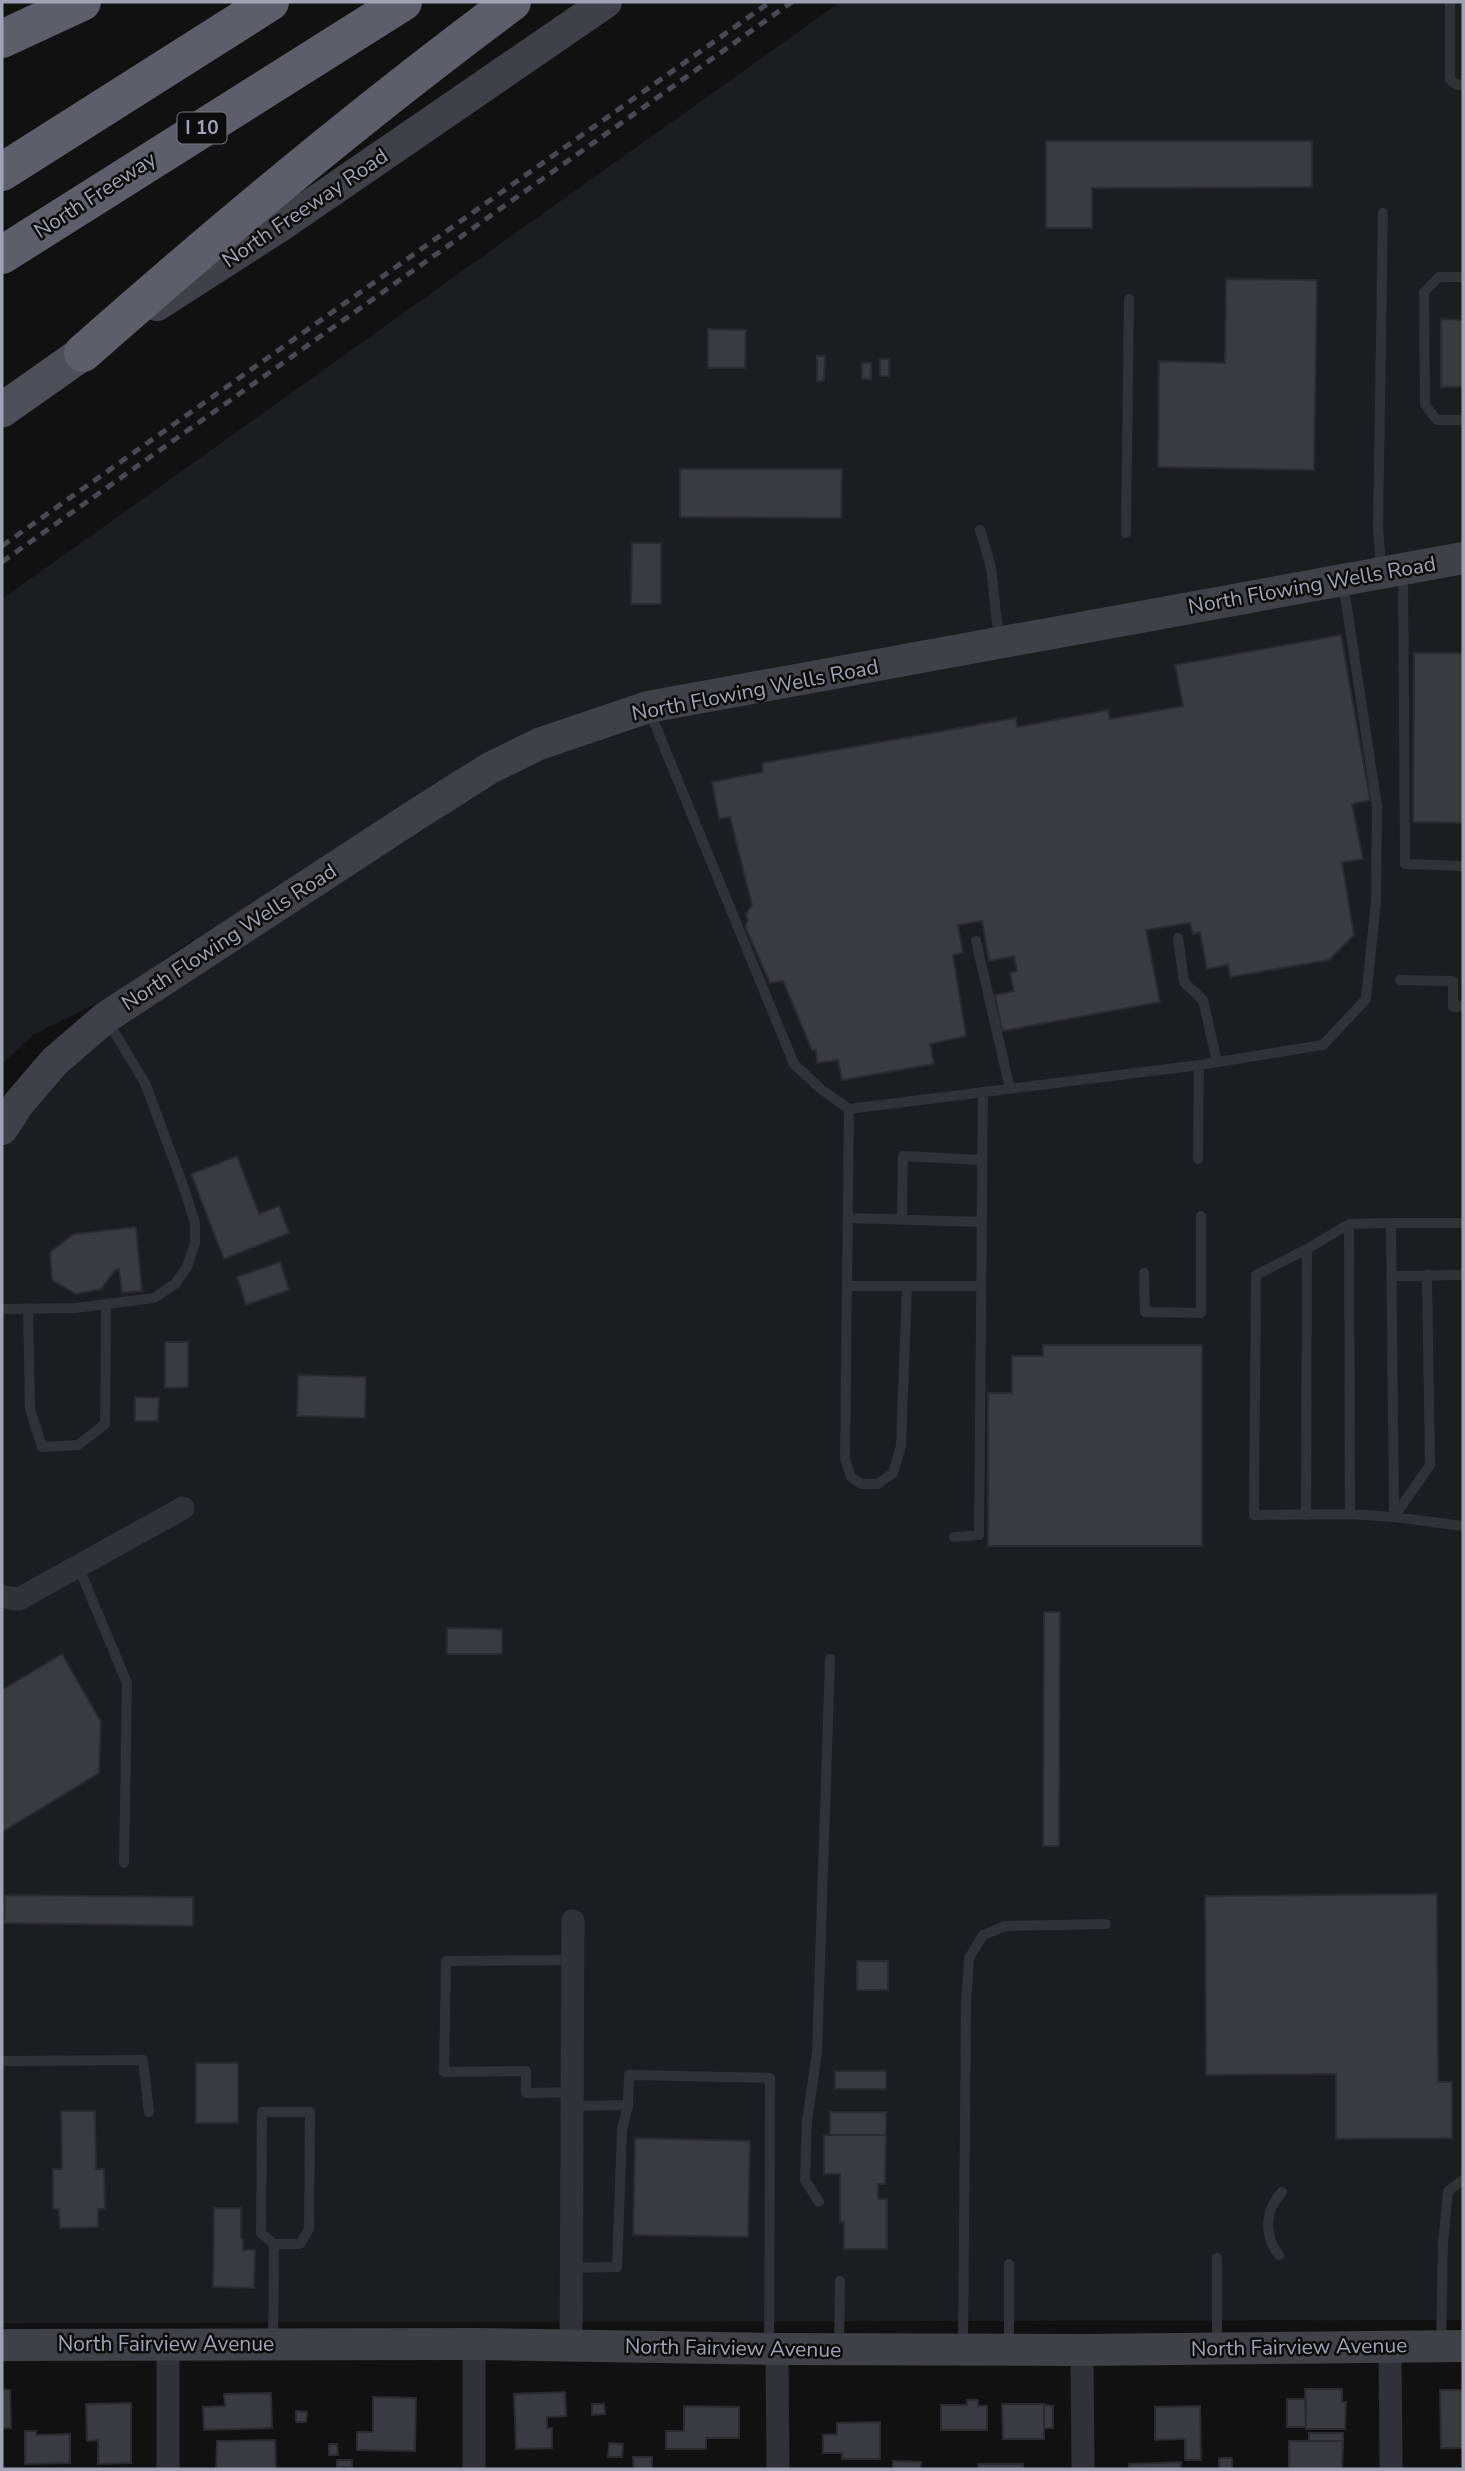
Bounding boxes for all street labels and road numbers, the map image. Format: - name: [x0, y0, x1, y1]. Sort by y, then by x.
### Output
- road number: I 10: [178, 112, 227, 144]
- street label: North Freeway Road: [217, 142, 393, 274]
- street label: North Freeway: [29, 145, 162, 245]
- street label: North Flowing Wells Road: [1186, 549, 1438, 621]
- street label: North Flowing Wells Road: [629, 652, 881, 728]
- street label: North Flowing Wells Road: [116, 857, 342, 1017]
- street label: North Fairview Avenue: [58, 2330, 274, 2358]
- street label: North Fairview Avenue: [1191, 2331, 1407, 2363]
- street label: North Fairview Avenue: [625, 2332, 841, 2364]

